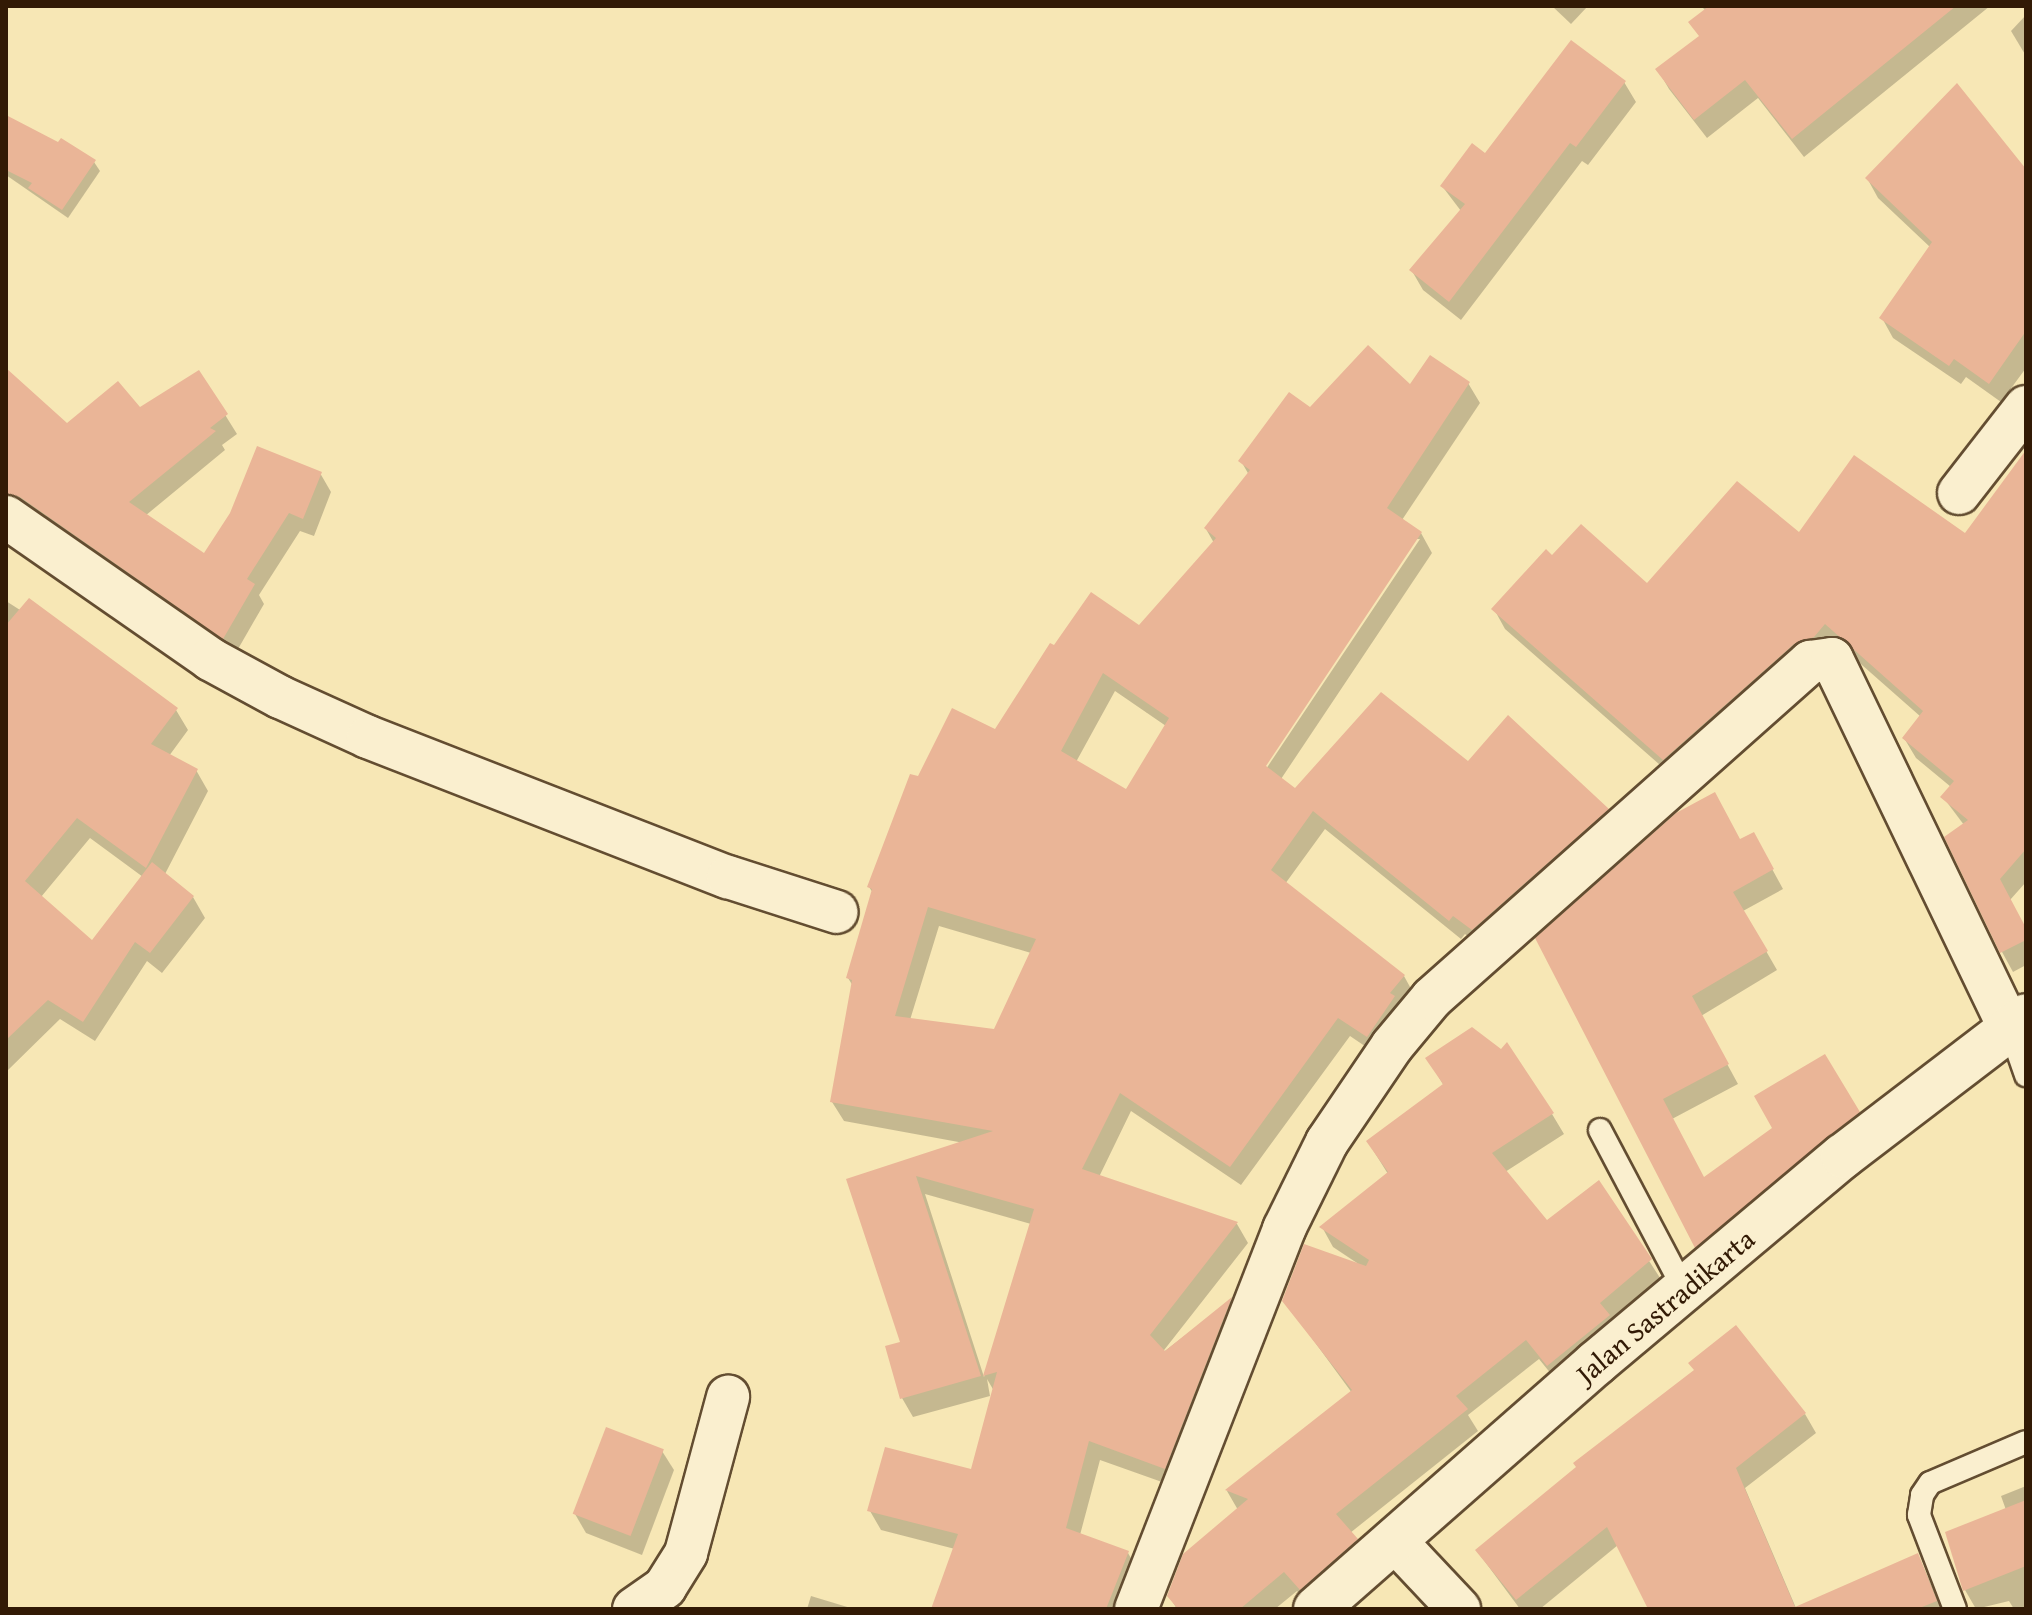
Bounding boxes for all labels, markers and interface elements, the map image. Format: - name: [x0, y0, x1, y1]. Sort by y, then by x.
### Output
- street label: Jalan Sastradikarta: [1569, 1222, 1761, 1390]

